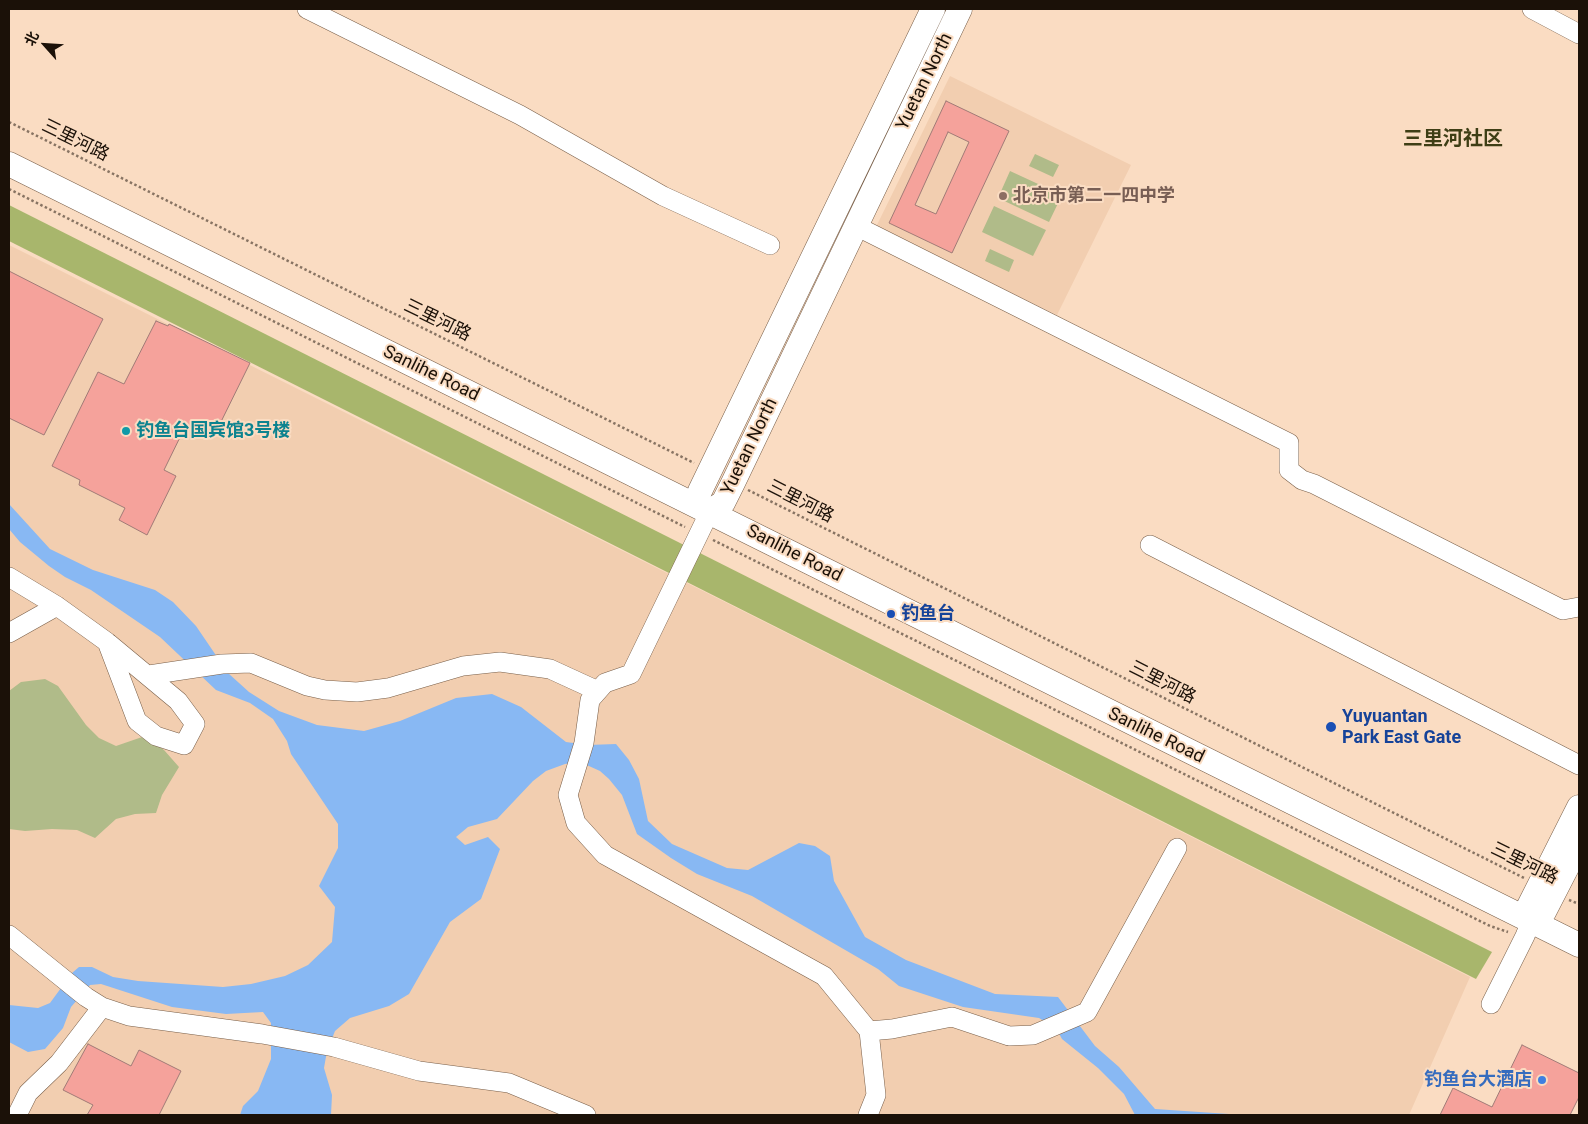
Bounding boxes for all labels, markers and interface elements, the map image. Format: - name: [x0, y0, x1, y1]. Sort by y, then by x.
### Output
- north arrow: [20, 20, 70, 70]
- text: 北: [21, 29, 42, 48]
- street label: Yuetan North: [892, 30, 958, 134]
- street label: 三里河路: [38, 116, 112, 166]
- district label: 三里河社区: [1403, 128, 1503, 152]
- place label: 北京市第二一四中学: [1013, 185, 1175, 207]
- marker: 北京市第二一四中学: [997, 190, 1009, 202]
- street label: 三里河路: [400, 296, 474, 346]
- street label: Sanlihe Road: [379, 341, 483, 407]
- street label: Yuetan North: [717, 395, 783, 499]
- place label: 钓鱼台国宾馆3号楼: [136, 420, 290, 442]
- marker: 钓鱼台国宾馆3号楼: [120, 425, 132, 437]
- street label: 三里河路: [763, 476, 837, 528]
- street label: Sanlihe Road: [743, 521, 845, 587]
- place label: 钓鱼台: [901, 603, 955, 625]
- marker: 钓鱼台: [885, 608, 897, 620]
- street label: 三里河路: [1125, 657, 1199, 709]
- street label: Sanlihe Road: [1104, 703, 1208, 769]
- place label: Yuyuantan Park East Gate: [1342, 706, 1461, 749]
- marker: Yuyuantan Park East Gate: [1324, 720, 1338, 734]
- street label: 三里河路: [1487, 839, 1561, 889]
- place label: 钓鱼台大酒店: [1424, 1069, 1532, 1091]
- marker: 钓鱼台大酒店: [1536, 1074, 1548, 1086]

